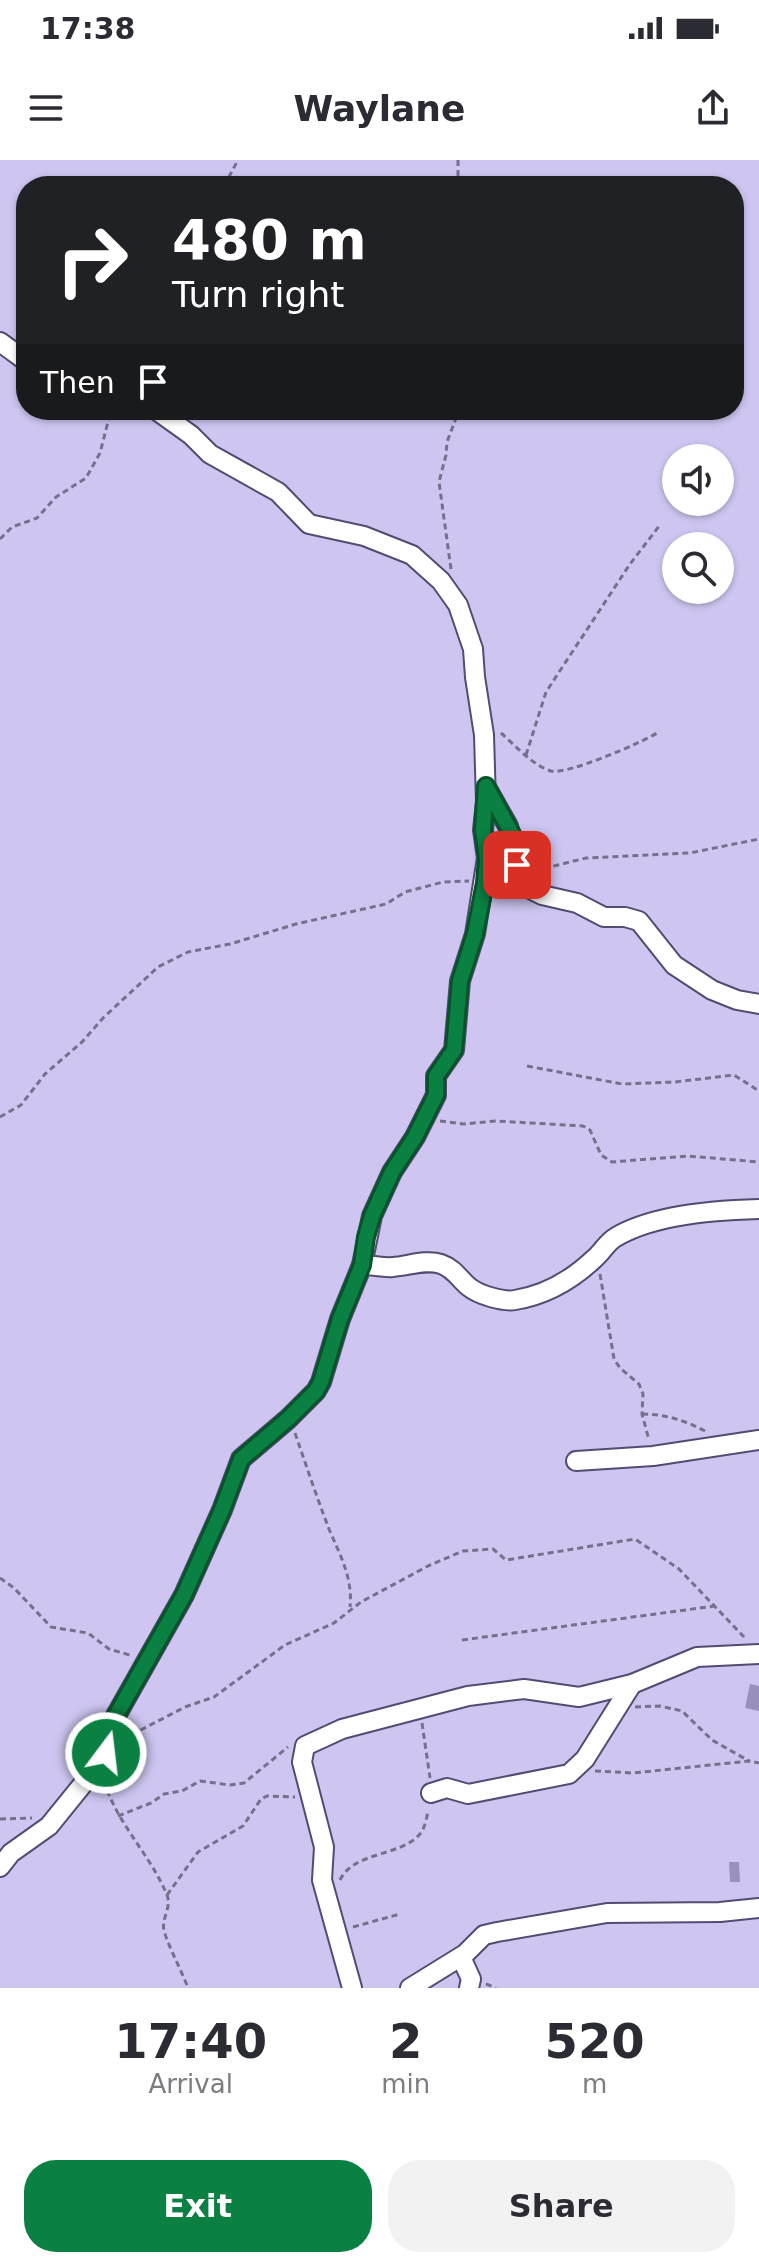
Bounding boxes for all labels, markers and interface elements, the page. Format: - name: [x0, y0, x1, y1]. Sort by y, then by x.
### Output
- text: 17:38: [40, 11, 136, 46]
- icon: menu: [24, 86, 68, 130]
- icon: share: [691, 86, 735, 130]
- text: Waylane: [294, 88, 465, 129]
- text: 480 m: [172, 207, 367, 272]
- icon: right: [40, 208, 144, 312]
- text: Turn right: [172, 274, 344, 315]
- icon: arrive: [131, 360, 175, 404]
- text: Then: [40, 365, 115, 400]
- map controls: [662, 444, 734, 604]
- button: sound: [662, 444, 734, 516]
- button: search: [662, 532, 734, 604]
- pin: [483, 831, 551, 899]
- icon: arrive: [495, 843, 539, 887]
- position arrow: [64, 1711, 148, 1795]
- text: 17:40: [114, 2013, 267, 2069]
- text: 2: [389, 2013, 422, 2069]
- text: 520: [545, 2013, 645, 2069]
- text: Arrival: [148, 2069, 233, 2099]
- text: min: [381, 2069, 430, 2099]
- text: m: [582, 2069, 607, 2099]
- button: Exit: [24, 2160, 372, 2252]
- button: Share: [388, 2160, 735, 2252]

